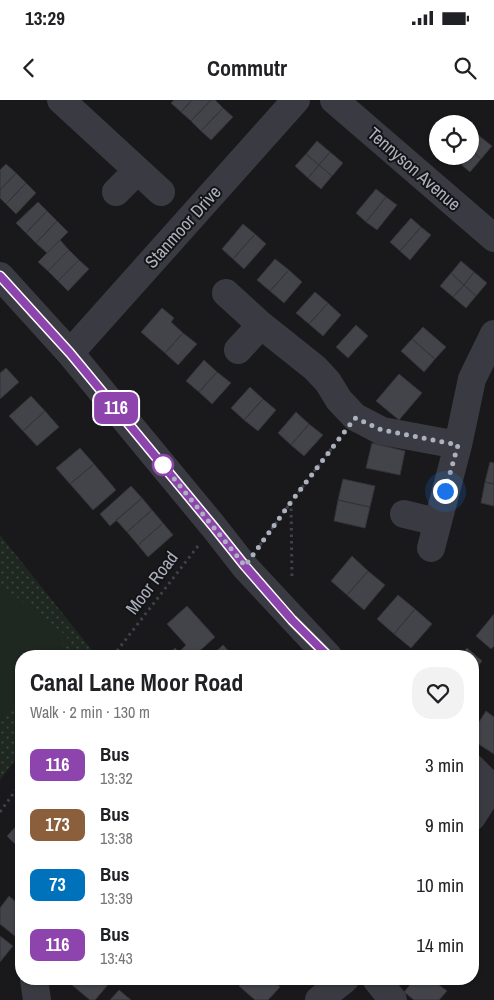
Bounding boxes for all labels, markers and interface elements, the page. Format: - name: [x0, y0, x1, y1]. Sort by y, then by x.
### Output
- text: 13:29: [25, 5, 65, 31]
- text: Commutr: [207, 53, 287, 83]
- icon: back: [15, 54, 43, 82]
- icon: search: [451, 54, 479, 82]
- map controls: [429, 115, 479, 165]
- button: locate: [429, 115, 479, 165]
- street label: Tennyson Avenue: [362, 121, 466, 216]
- street label: Stanmoor Drive: [139, 180, 226, 273]
- line badge: 116: [87, 392, 145, 424]
- text: 116: [104, 395, 128, 420]
- unlabelled marker: [152, 454, 174, 476]
- your location: [433, 479, 458, 504]
- street label: Moor Road: [120, 546, 184, 619]
- text: Canal Lane Moor Road: [30, 666, 243, 698]
- button: heart: [412, 667, 464, 719]
- text: Walk · 2 min · 130 m: [30, 701, 150, 723]
- text: Bus: [100, 741, 129, 767]
- text: 116: [46, 752, 69, 777]
- text: 3 min: [425, 752, 464, 778]
- text: 13:32: [100, 767, 133, 789]
- text: Bus: [100, 801, 129, 827]
- text: 173: [45, 812, 70, 837]
- text: 9 min: [425, 812, 464, 838]
- text: 13:38: [100, 827, 133, 849]
- text: Bus: [100, 861, 129, 887]
- text: 73: [49, 872, 66, 897]
- text: 10 min: [416, 872, 464, 898]
- text: 13:39: [100, 887, 133, 909]
- text: Bus: [100, 921, 129, 947]
- text: 116: [46, 932, 69, 957]
- text: 14 min: [416, 932, 464, 958]
- text: 13:43: [100, 947, 133, 969]

